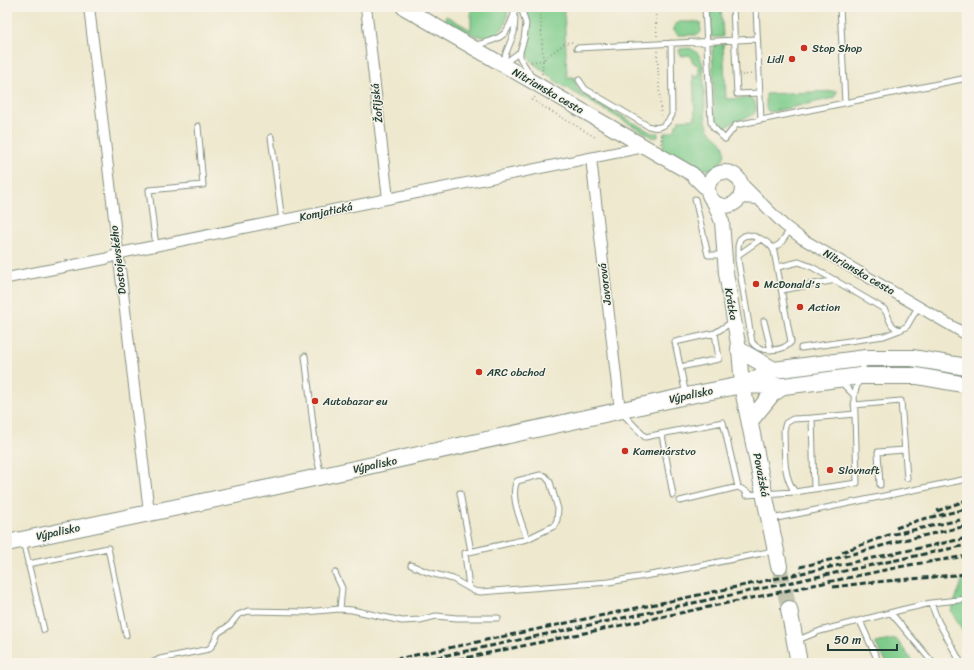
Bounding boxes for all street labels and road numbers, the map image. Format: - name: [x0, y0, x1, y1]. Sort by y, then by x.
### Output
- street label: Nitrianska cesta: [508, 63, 588, 120]
- street label: Žofijská: [365, 82, 389, 124]
- street label: Komjatická: [298, 197, 355, 227]
- street label: Dostojevského: [104, 224, 132, 295]
- street label: Nitrianska cesta: [819, 244, 899, 301]
- street label: Javorová: [593, 262, 617, 307]
- street label: Krátka: [719, 286, 743, 322]
- street label: Výpalisko: [667, 381, 715, 409]
- street label: Výpalisko: [351, 451, 399, 479]
- street label: Považská: [747, 451, 775, 499]
- street label: Výpalisko: [34, 518, 82, 546]

